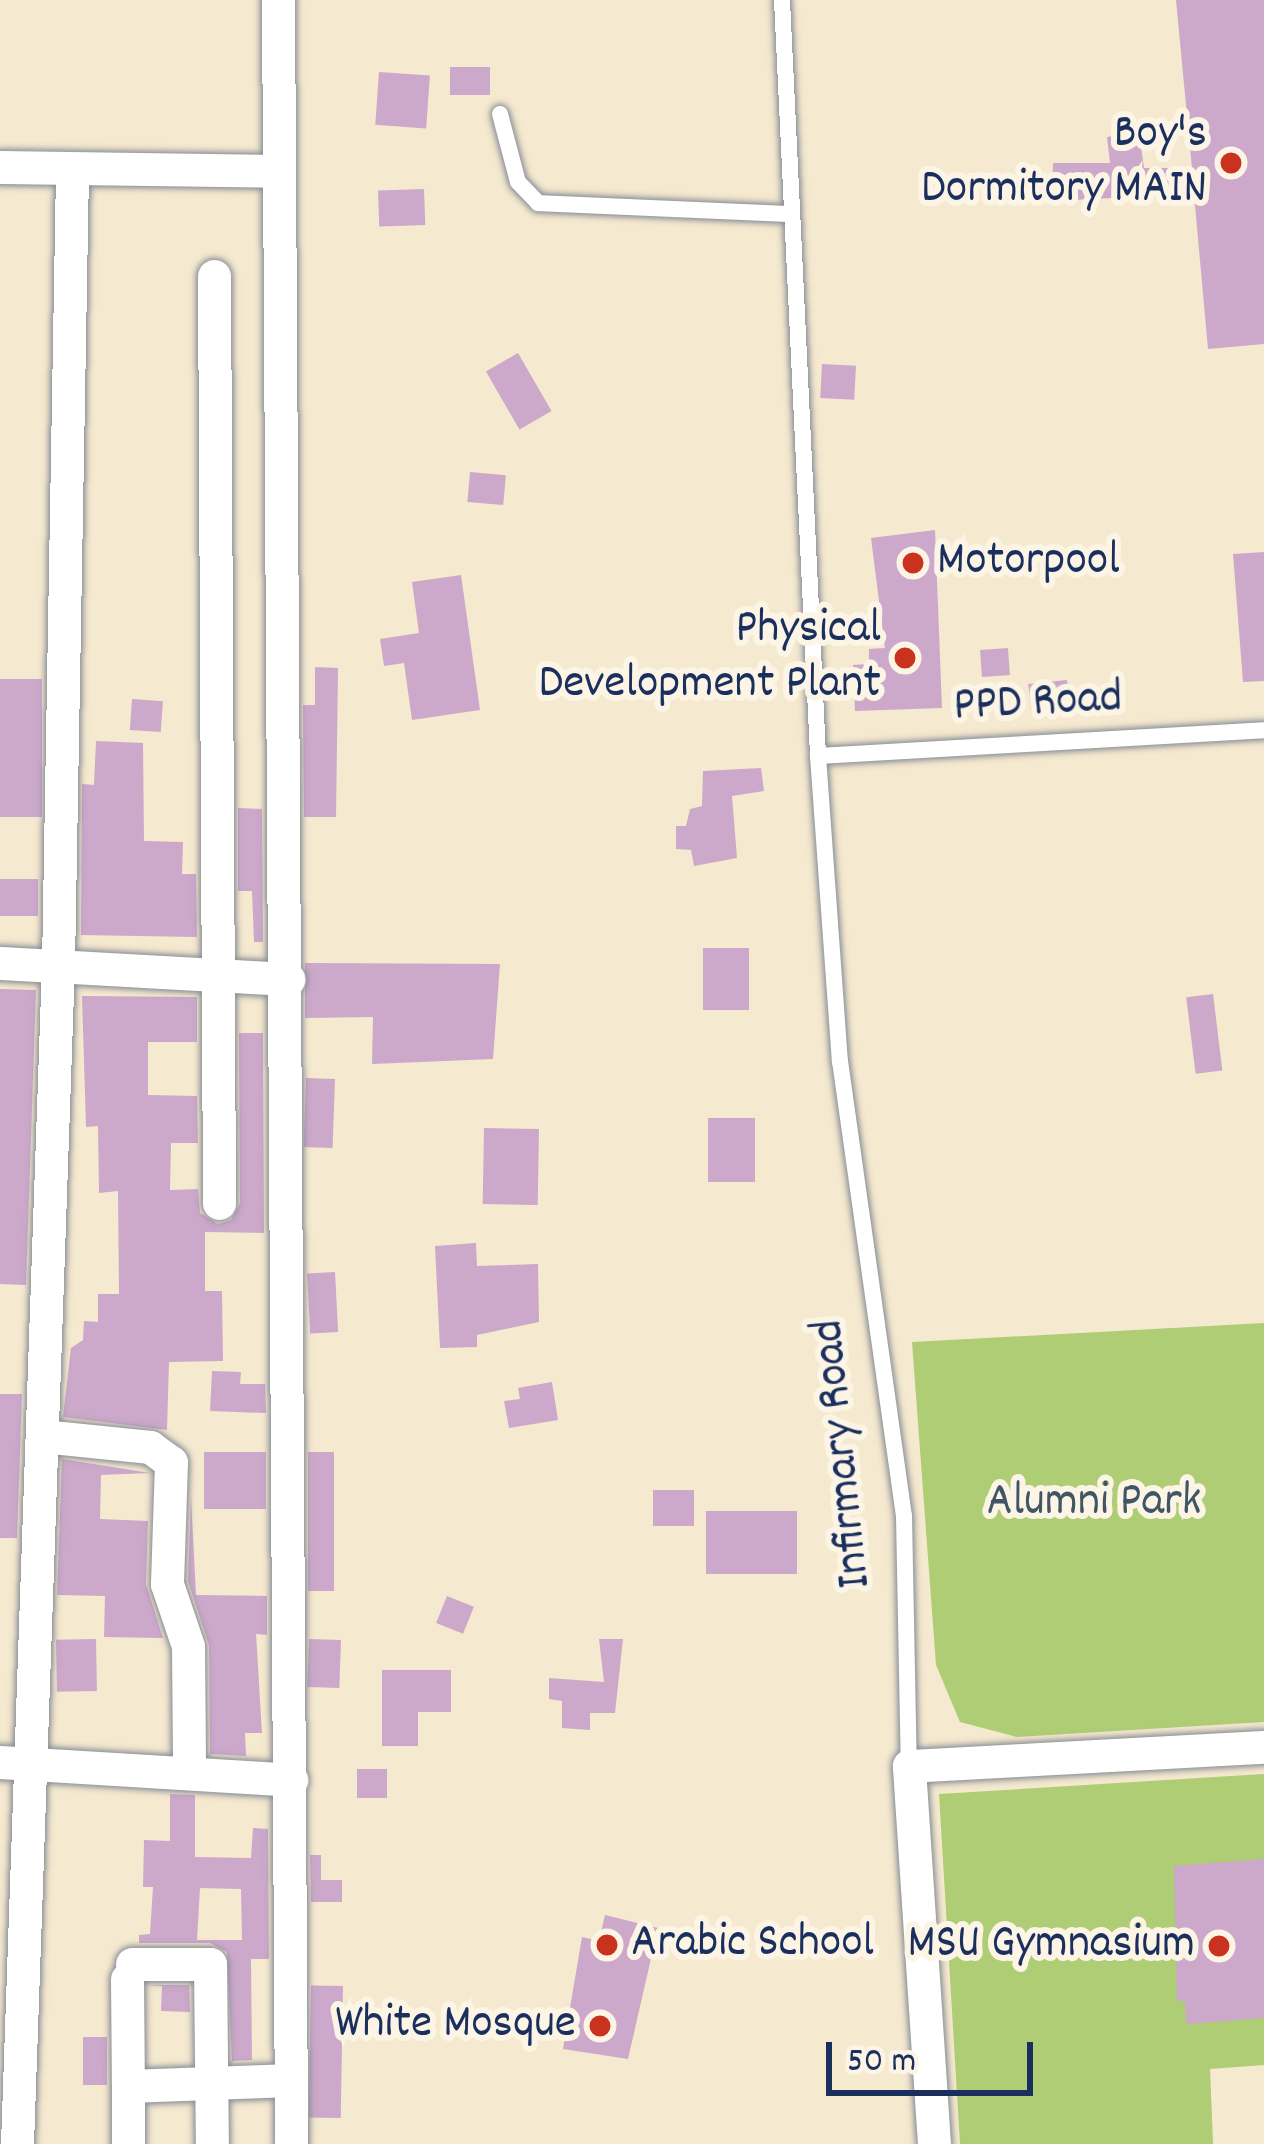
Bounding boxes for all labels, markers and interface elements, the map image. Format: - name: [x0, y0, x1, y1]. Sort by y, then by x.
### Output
- place label: Boy's Dormitory MAIN: [921, 106, 1207, 219]
- marker: Boy's Dormitory MAIN: [1218, 150, 1244, 176]
- place label: Motorpool: [937, 534, 1120, 592]
- marker: Motorpool: [900, 550, 926, 576]
- place label: Physical Development Plant: [538, 601, 881, 714]
- marker: Physical Development Plant: [892, 645, 918, 671]
- street label: PPD Road: [952, 671, 1124, 737]
- street label: Infirmary Road: [801, 1316, 887, 1592]
- park label: Alumni Park: [986, 1475, 1202, 1533]
- place label: Arabic School: [631, 1916, 874, 1974]
- place label: MSU Gymnasium: [908, 1917, 1195, 1975]
- marker: Arabic School: [594, 1932, 620, 1958]
- marker: MSU Gymnasium: [1206, 1933, 1232, 1959]
- place label: White Mosque: [335, 1997, 576, 2055]
- marker: White Mosque: [587, 2013, 613, 2039]
- scale bar: [832, 2018, 1039, 2092]
- text: 50 m: [847, 2037, 916, 2089]

